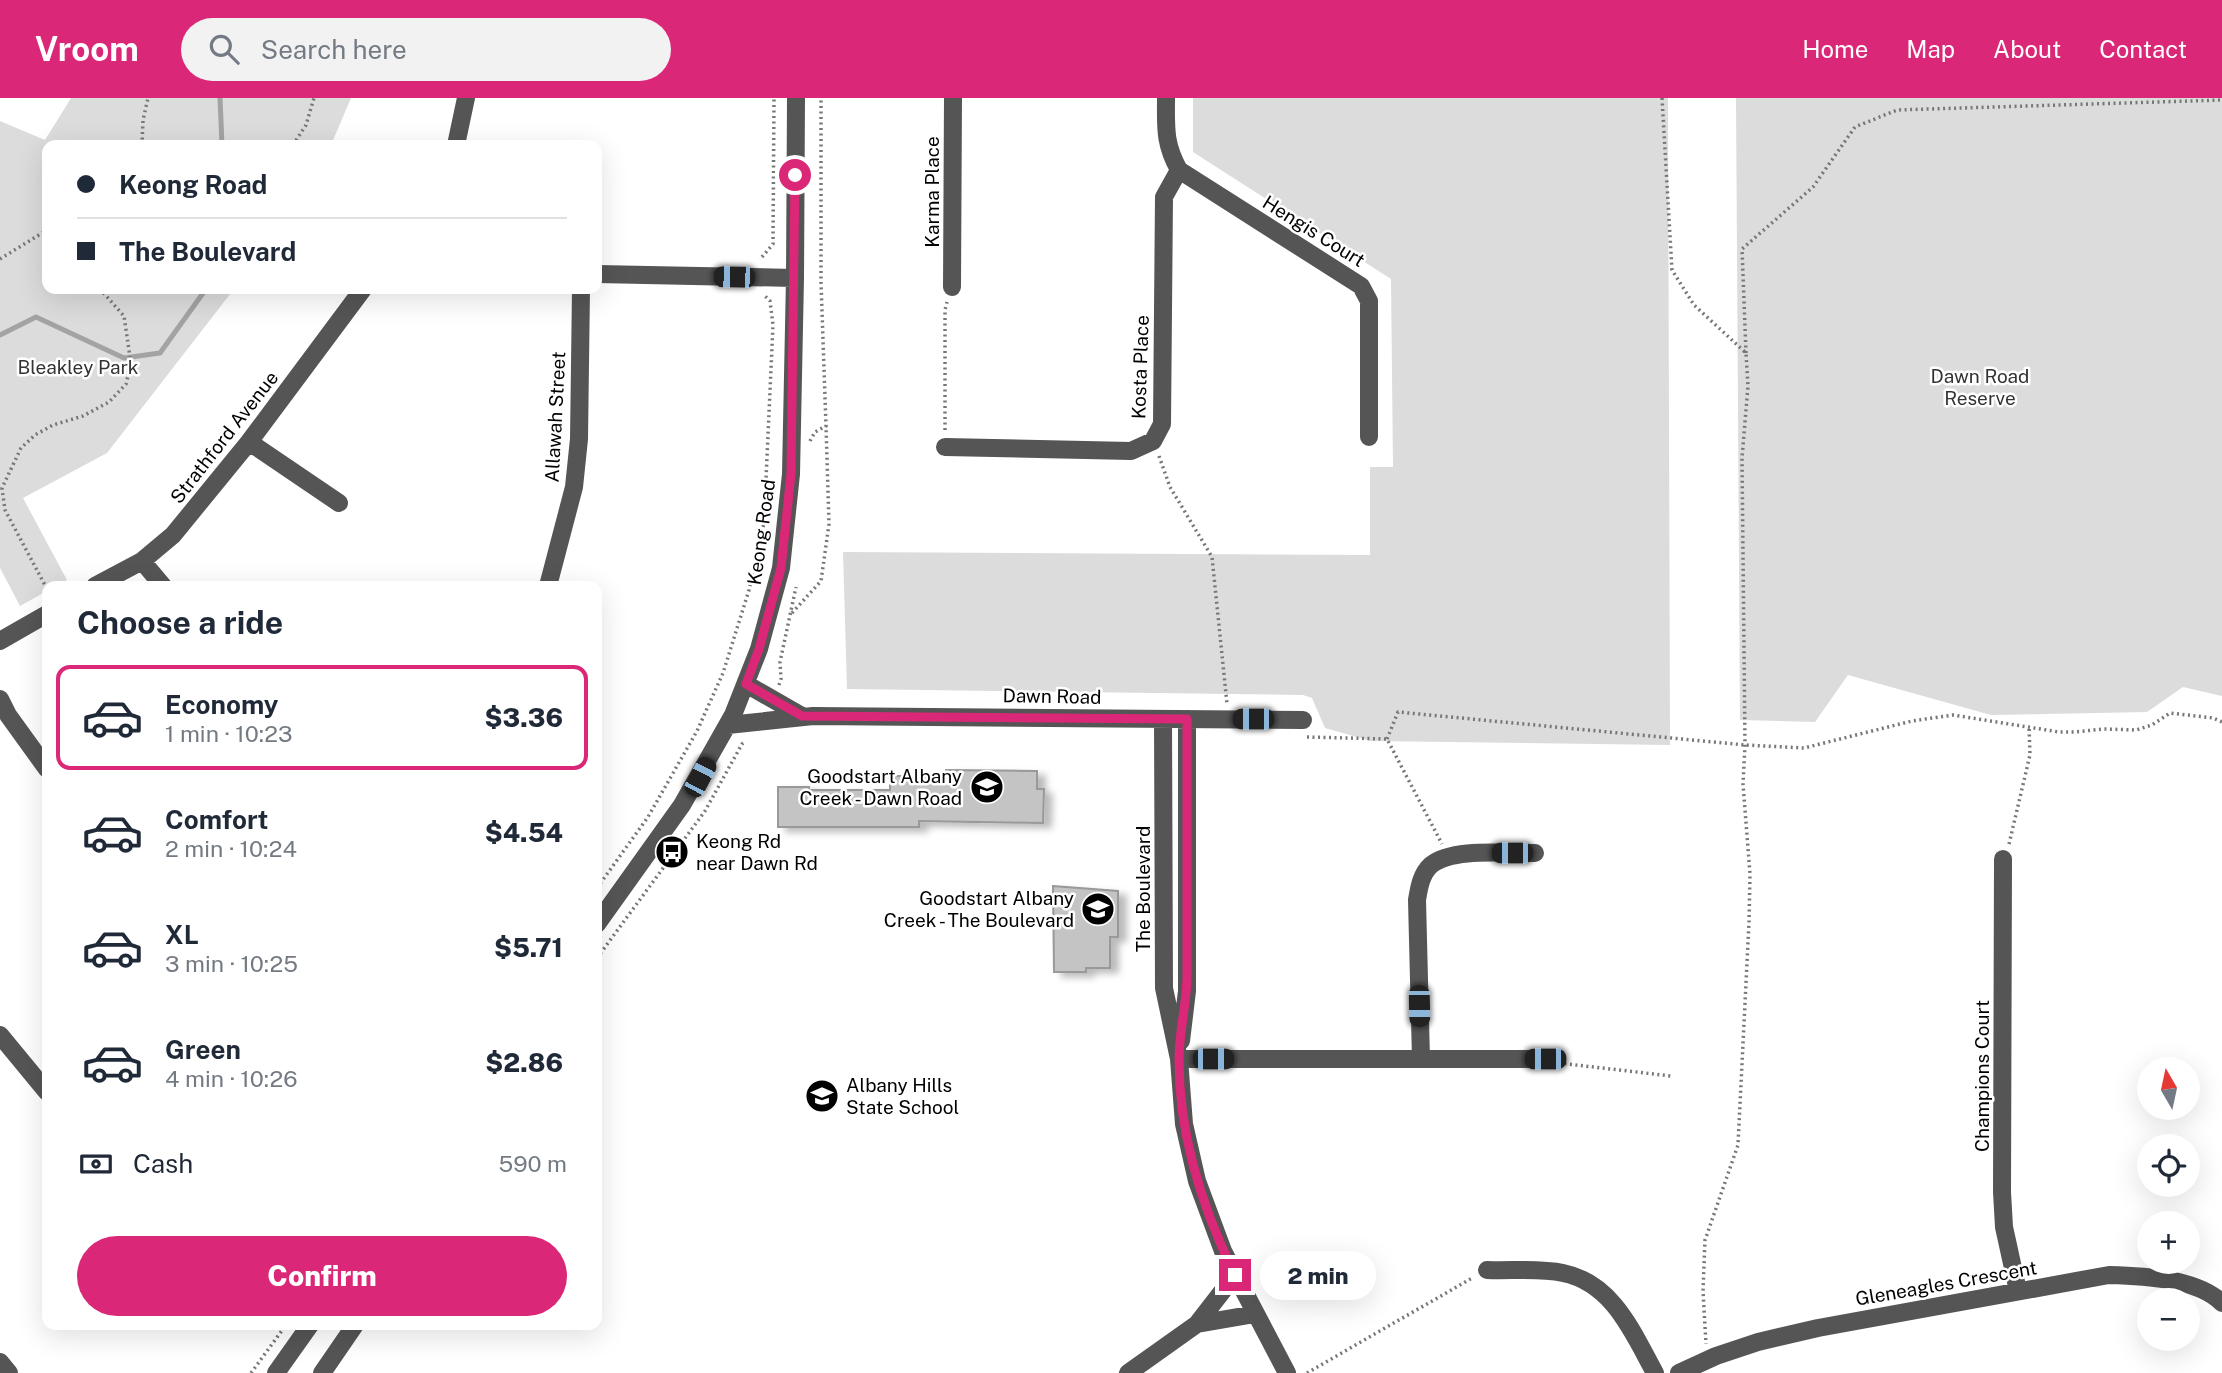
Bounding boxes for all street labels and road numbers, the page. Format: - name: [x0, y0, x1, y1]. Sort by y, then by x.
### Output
- street label: Karma Place: [921, 136, 943, 248]
- street label: Hengis Court: [1259, 191, 1369, 271]
- street label: Kosta Place: [1127, 315, 1153, 419]
- street label: Allawah Street: [541, 351, 569, 483]
- street label: Strathford Avenue: [166, 367, 282, 507]
- street label: Keong Road: [743, 478, 779, 586]
- street label: Dawn Road: [1002, 684, 1102, 708]
- street label: The Boulevard: [1132, 826, 1154, 952]
- street label: Champions Court: [1971, 1000, 1993, 1152]
- street label: Gleneagles Crescent: [1854, 1256, 2038, 1310]

